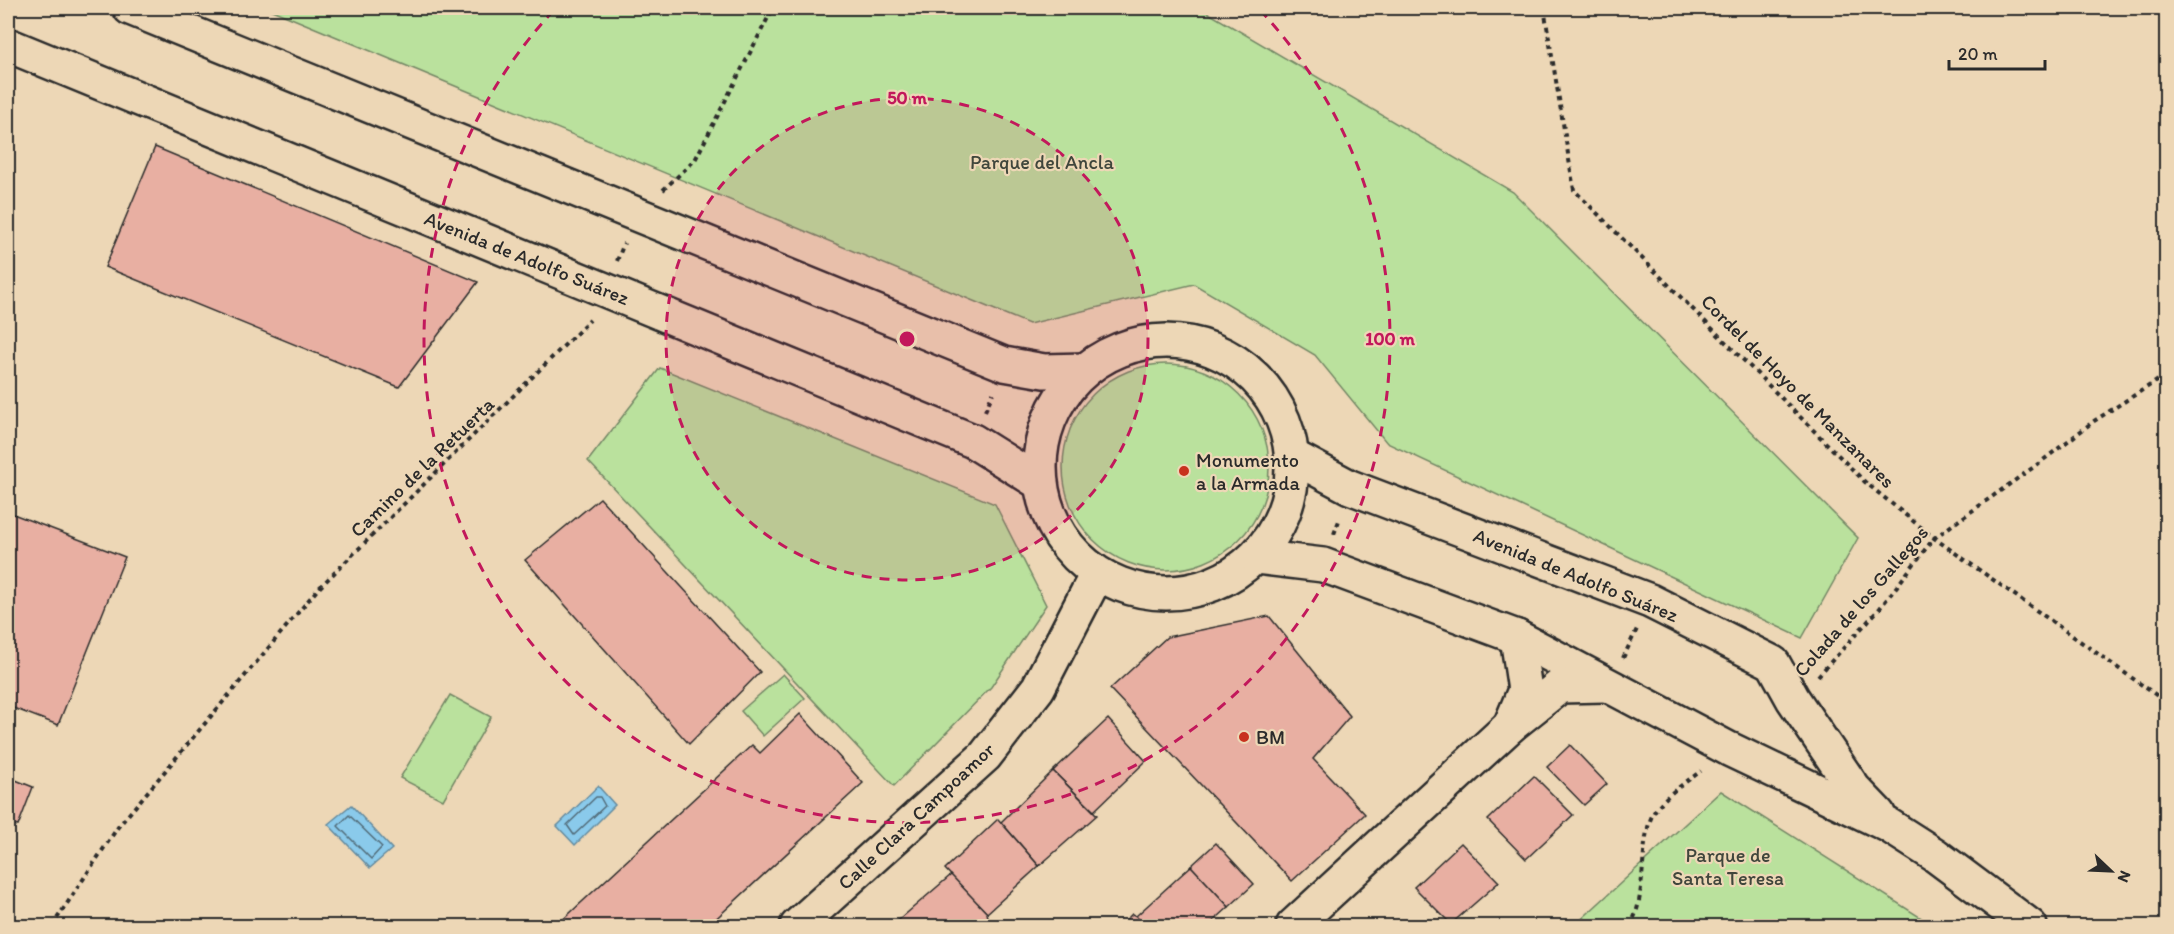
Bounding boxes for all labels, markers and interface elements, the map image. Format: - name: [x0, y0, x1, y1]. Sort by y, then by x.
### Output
- scale bar: [1949, 33, 2045, 71]
- text: 20 m: [1958, 43, 1998, 65]
- text: 50 m: [887, 87, 928, 109]
- park label: Parque del Ancla: [970, 150, 1115, 174]
- street label: Avenida de Adolfo Suárez: [421, 206, 633, 310]
- street label: Cordel de Hoyo de Manzanares: [1696, 289, 1900, 493]
- text: 100 m: [1365, 328, 1416, 350]
- centre of rings: [897, 329, 917, 349]
- street label: Camino de la Retuerta: [345, 392, 499, 542]
- place label: Monumento a la Armada: [1196, 448, 1301, 495]
- marker: Monumento a la Armada: [1177, 464, 1191, 478]
- street label: Colada de los Gallegos: [1789, 520, 1933, 682]
- street label: Avenida de Adolfo Suárez: [1470, 523, 1682, 627]
- place label: BM: [1256, 725, 1285, 749]
- marker: BM: [1237, 730, 1251, 744]
- street label: Calle Clara Campoamor: [833, 737, 999, 895]
- north arrow: [2081, 841, 2141, 901]
- park label: Parque de Santa Teresa: [1672, 843, 1784, 890]
- text: N: [2113, 868, 2135, 885]

